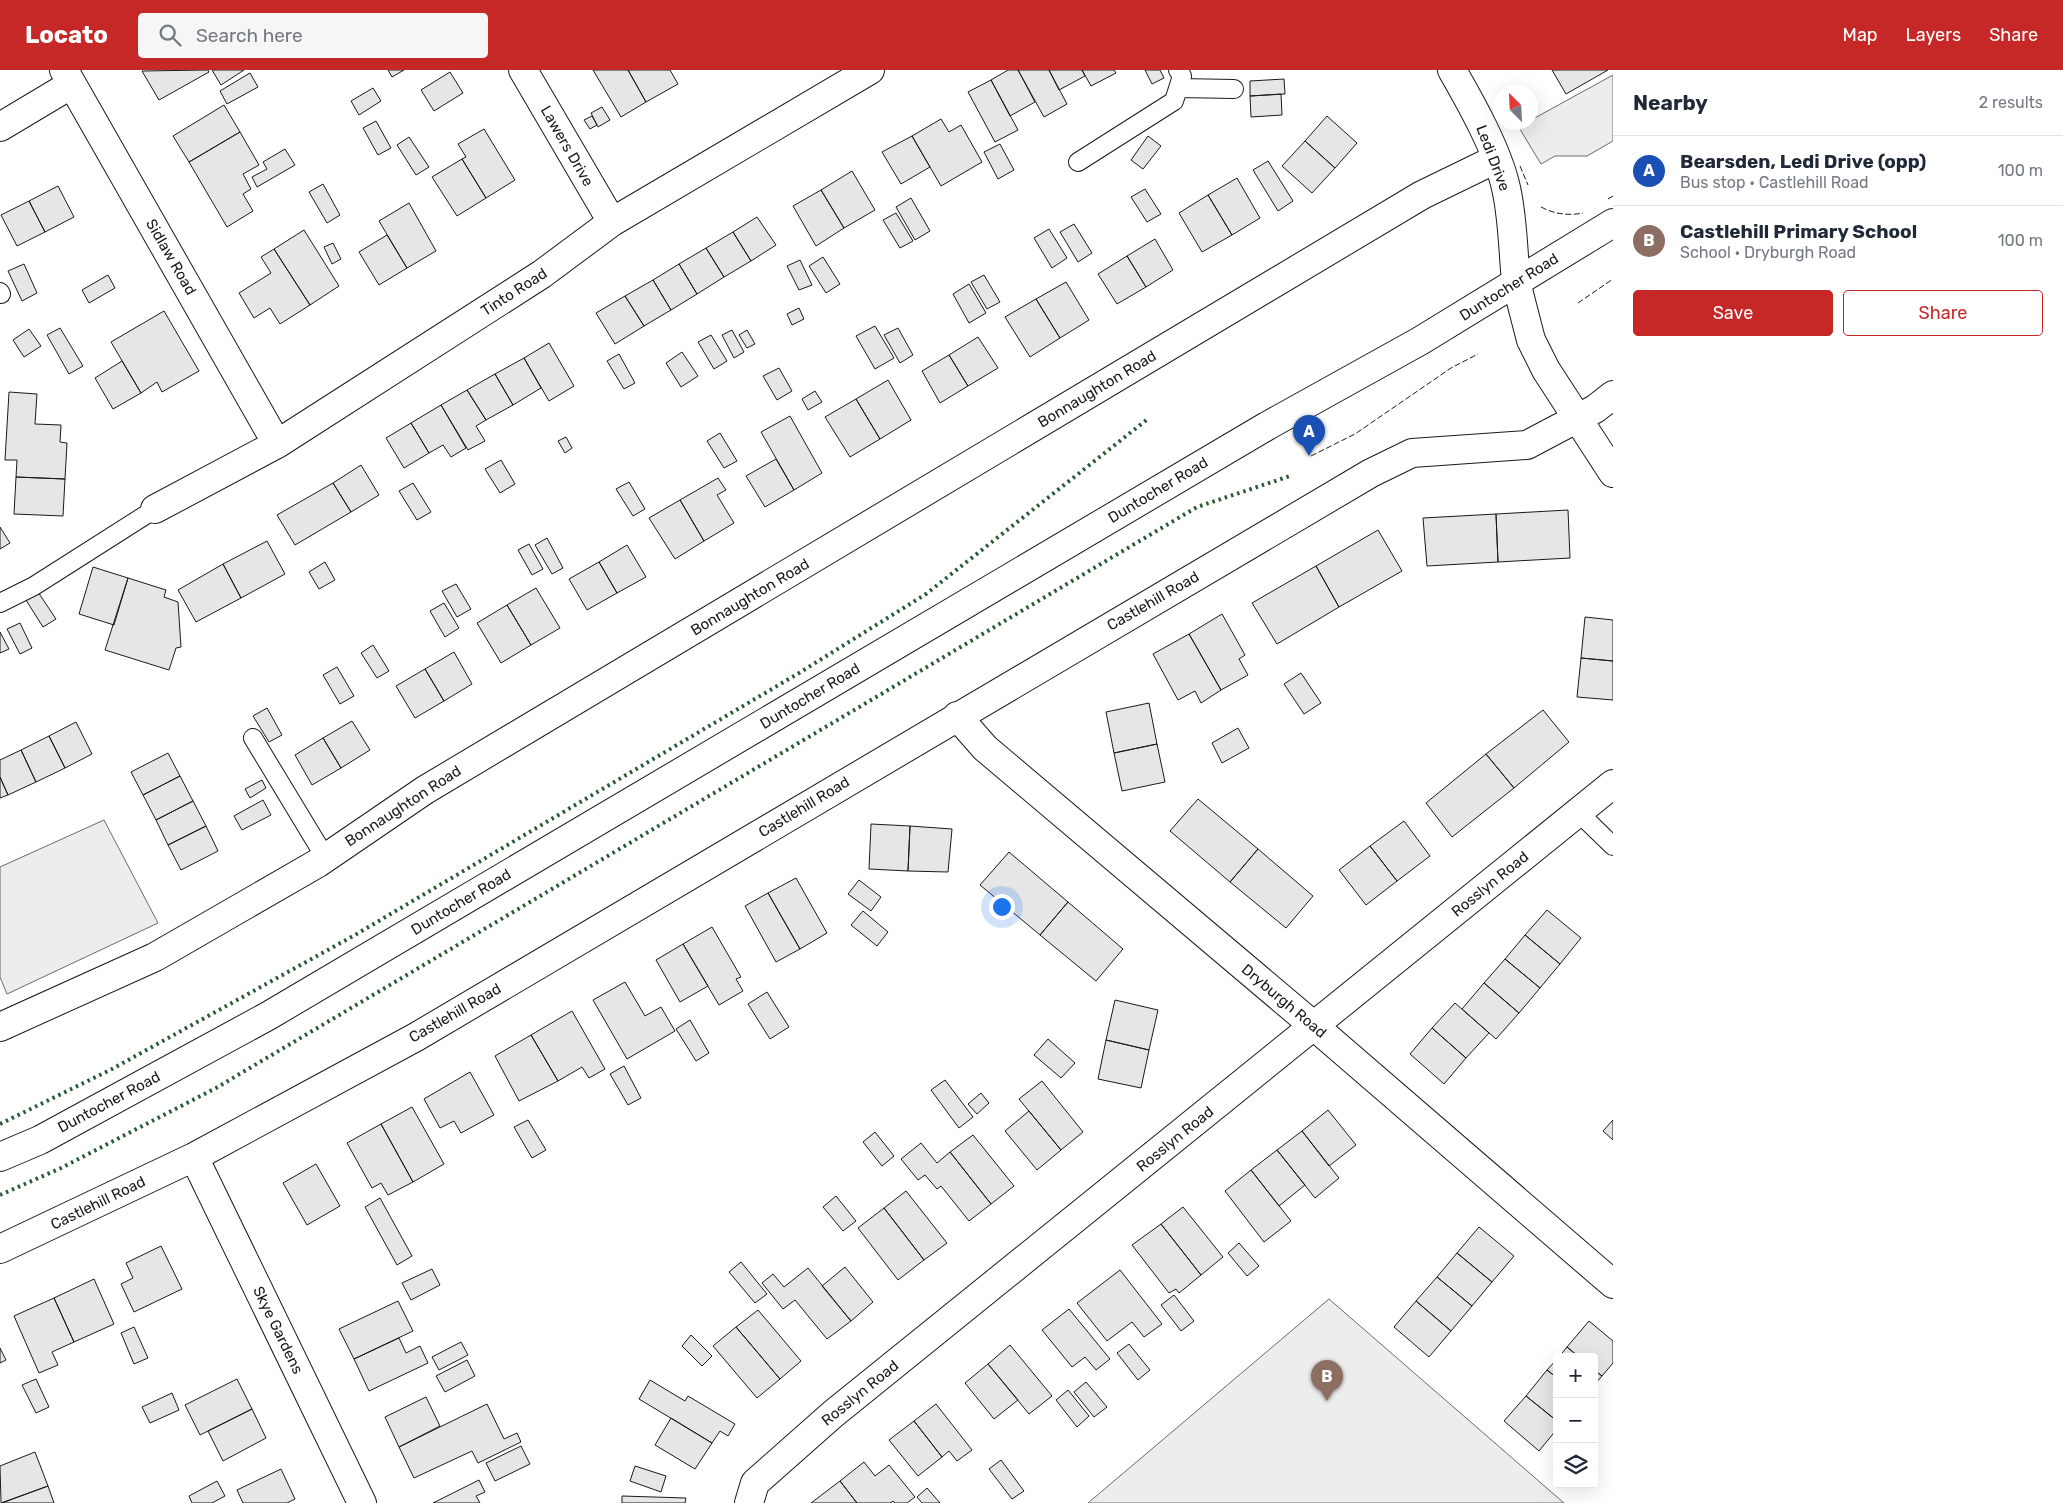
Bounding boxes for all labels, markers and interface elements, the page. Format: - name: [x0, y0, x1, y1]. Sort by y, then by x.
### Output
- search box: [138, 13, 488, 58]
- text: Locato: [25, 21, 108, 49]
- icon: search: [156, 21, 184, 49]
- text: Search here: [196, 24, 303, 47]
- text: Map: [1843, 24, 1878, 46]
- text: Layers: [1906, 24, 1961, 46]
- text: Share: [1989, 24, 2038, 46]
- north arrow: [1493, 85, 1538, 130]
- text: Nearby: [1633, 90, 1708, 115]
- text: 2 results: [1979, 93, 2043, 112]
- street label: Lawers Drive: [537, 103, 597, 189]
- street label: Ledi Drive: [1472, 123, 1514, 193]
- text: Bearsden, Ledi Drive (opp): [1680, 150, 1926, 173]
- text: A: [1643, 161, 1655, 180]
- text: 100 m: [1998, 161, 2043, 180]
- text: Bus stop · Castlehill Road: [1680, 173, 1869, 192]
- street label: Sidlaw Road: [142, 216, 200, 298]
- text: Castlehill Primary School: [1680, 220, 1917, 243]
- text: B: [1643, 231, 1655, 250]
- text: 100 m: [1998, 231, 2043, 250]
- text: School · Dryburgh Road: [1680, 243, 1856, 262]
- street label: Duntocher Road: [1456, 249, 1562, 325]
- street label: Tinto Road: [478, 264, 550, 320]
- button: Save: [1633, 290, 1833, 336]
- button: Share: [1843, 290, 2043, 336]
- street label: Bonnaughton Road: [1035, 347, 1159, 431]
- pin: A: [1293, 415, 1325, 456]
- street label: Duntocher Road: [1105, 453, 1211, 527]
- street label: Bonnaughton Road: [688, 555, 812, 639]
- street label: Castlehill Road: [1104, 567, 1202, 635]
- street label: Duntocher Road: [757, 659, 863, 733]
- street label: Bonnaughton Road: [342, 762, 464, 850]
- street label: Castlehill Road: [755, 773, 853, 841]
- street label: Rosslyn Road: [1448, 847, 1532, 921]
- street label: Duntocher Road: [408, 865, 514, 939]
- your location: [989, 894, 1015, 920]
- street label: Dryburgh Road: [1238, 960, 1330, 1042]
- street label: Castlehill Road: [406, 979, 504, 1047]
- street label: Duntocher Road: [55, 1067, 163, 1137]
- street label: Rosslyn Road: [1133, 1102, 1217, 1176]
- street label: Castlehill Road: [48, 1172, 148, 1234]
- street label: Skye Gardens: [249, 1283, 307, 1377]
- map controls: [1553, 1353, 1598, 1488]
- button: +: [1553, 1353, 1598, 1398]
- street label: Rosslyn Road: [818, 1356, 902, 1430]
- pin: B: [1311, 1360, 1343, 1401]
- button: −: [1553, 1398, 1598, 1443]
- button: layers: [1553, 1443, 1598, 1488]

